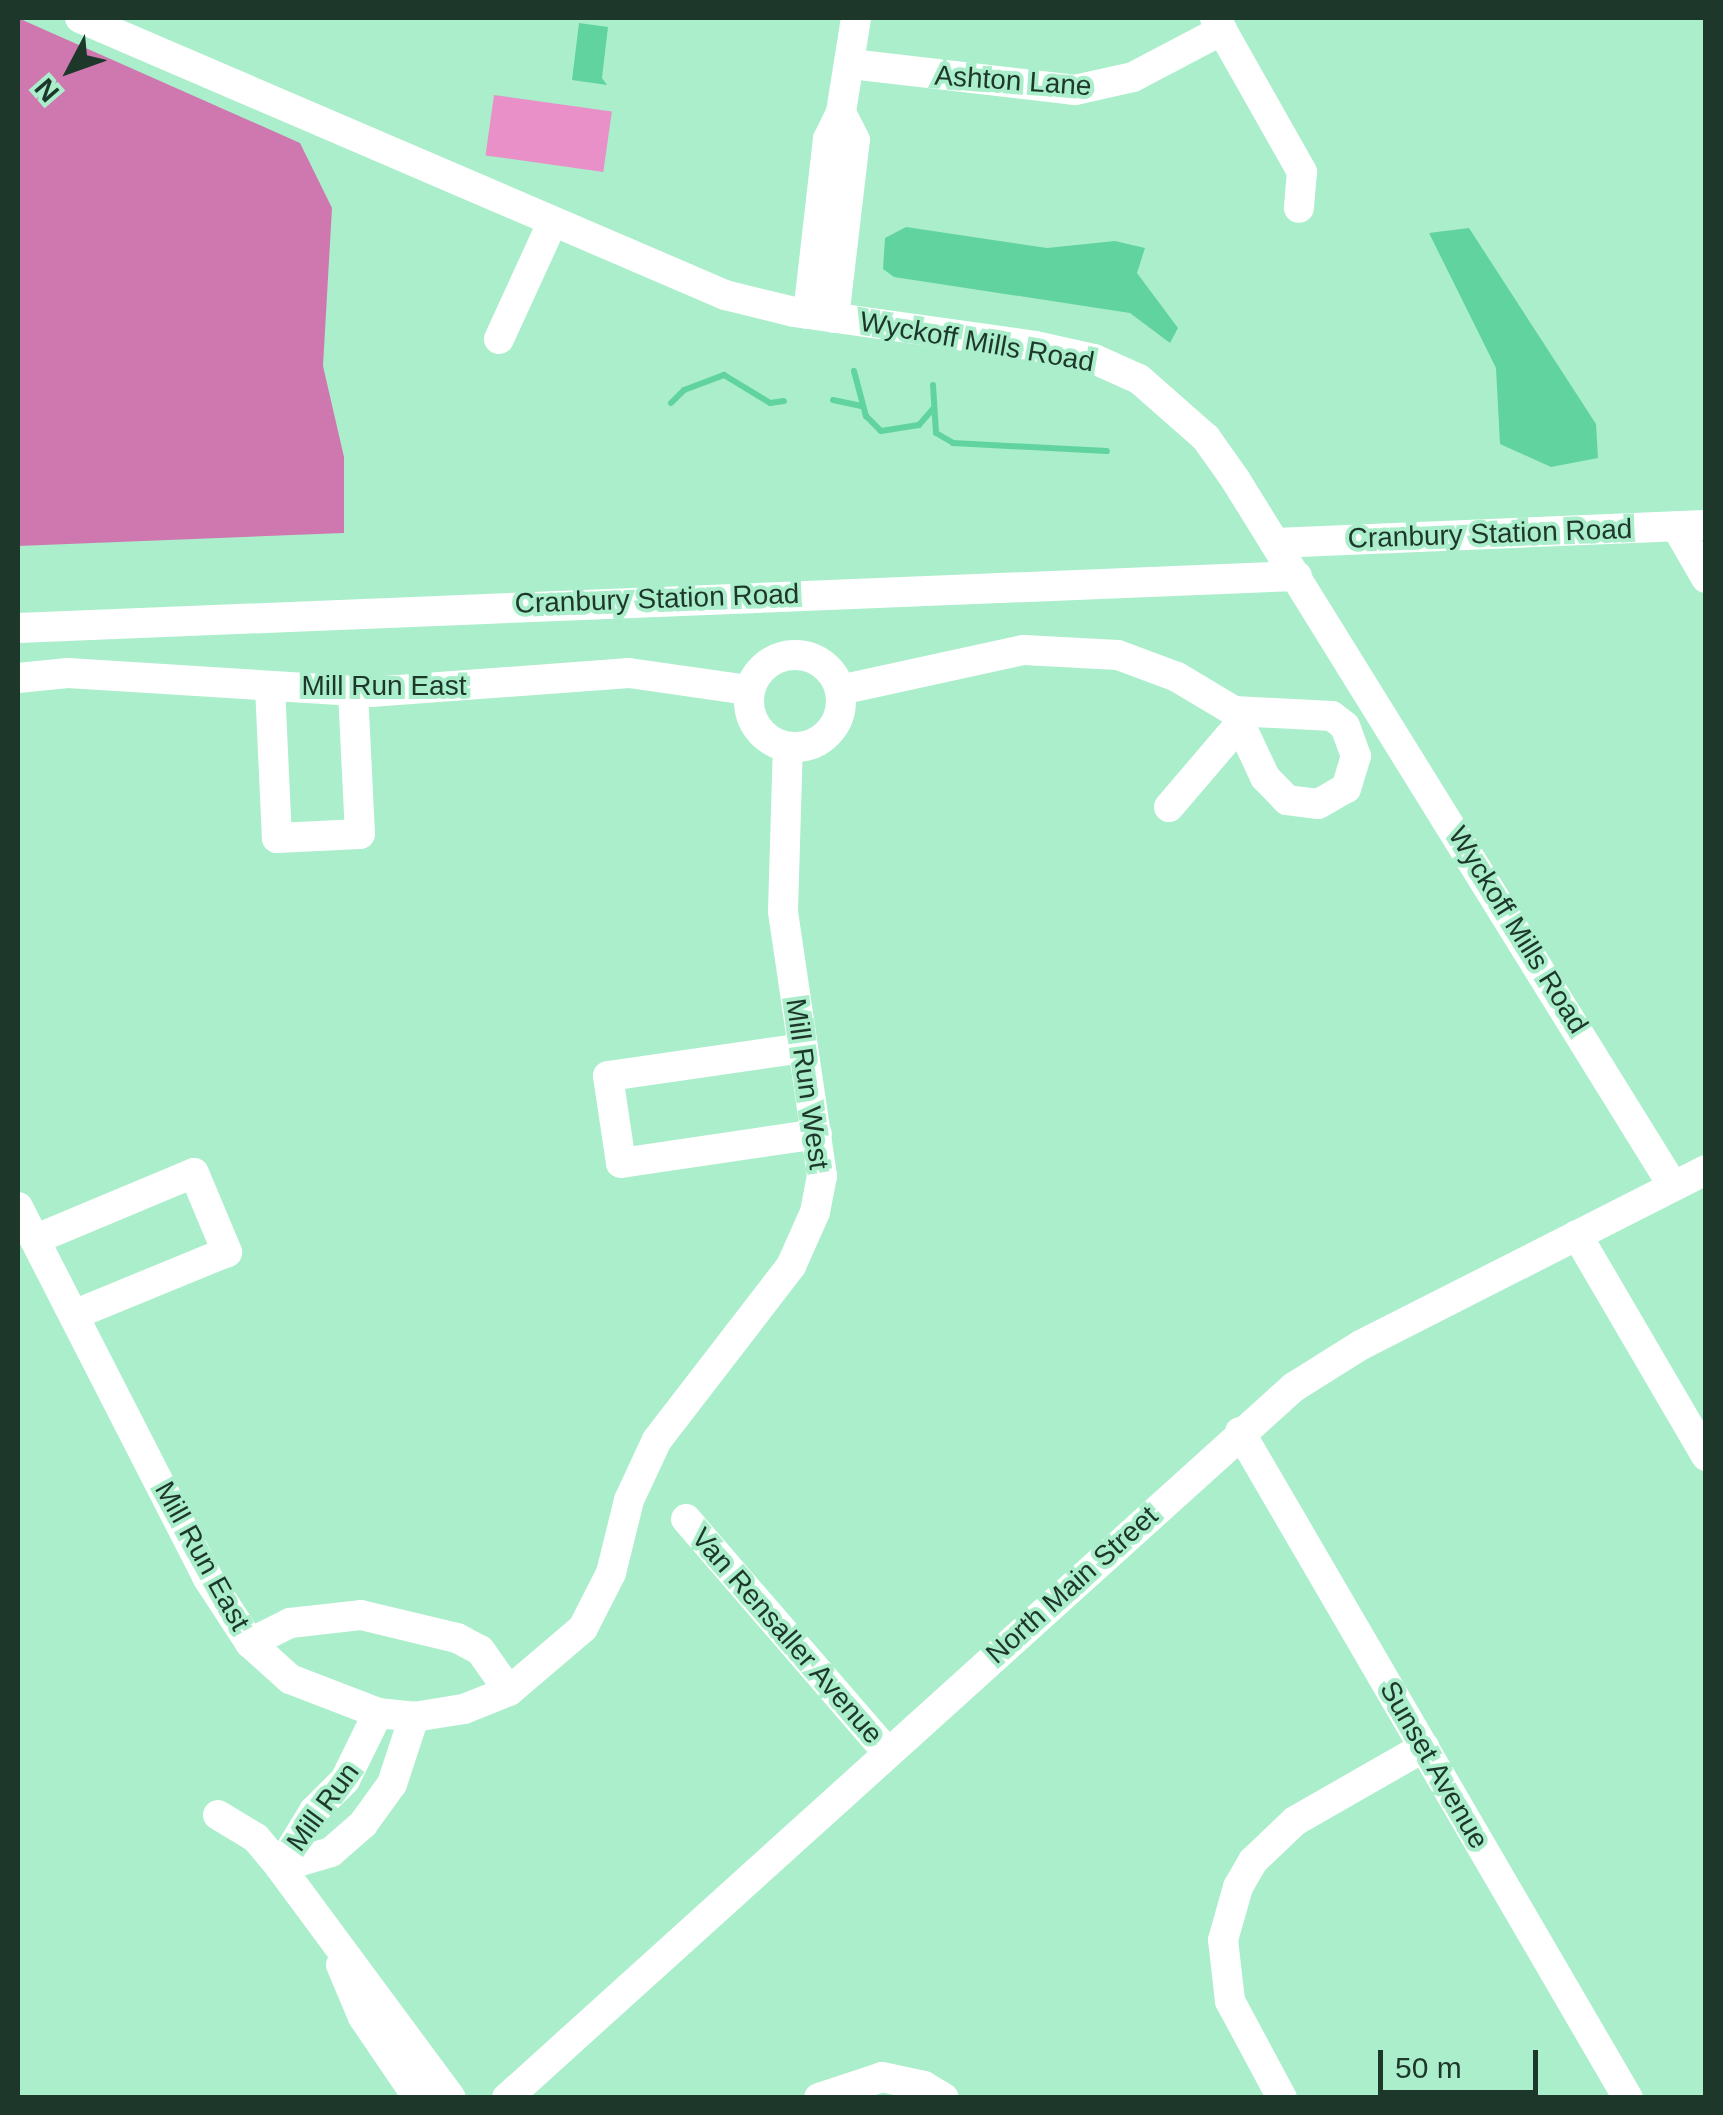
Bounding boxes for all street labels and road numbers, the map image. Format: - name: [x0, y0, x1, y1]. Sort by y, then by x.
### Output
- street label: Ashton Lane: [933, 59, 1093, 103]
- street label: Wyckoff Mills Road: [857, 305, 1097, 379]
- street label: Cranbury Station Road: [1347, 512, 1633, 556]
- street label: Cranbury Station Road: [514, 577, 800, 621]
- street label: Mill Run East: [302, 669, 466, 703]
- street label: Wyckoff Mills Road: [1441, 820, 1595, 1040]
- street label: Mill Run West: [778, 996, 836, 1172]
- street label: Mill Run East: [147, 1476, 257, 1636]
- street label: North Main Street: [979, 1499, 1165, 1671]
- street label: Van Rensaller Avenue: [684, 1521, 890, 1751]
- street label: Sunset Avenue: [1372, 1675, 1496, 1855]
- street label: Mill Run: [280, 1756, 366, 1858]

